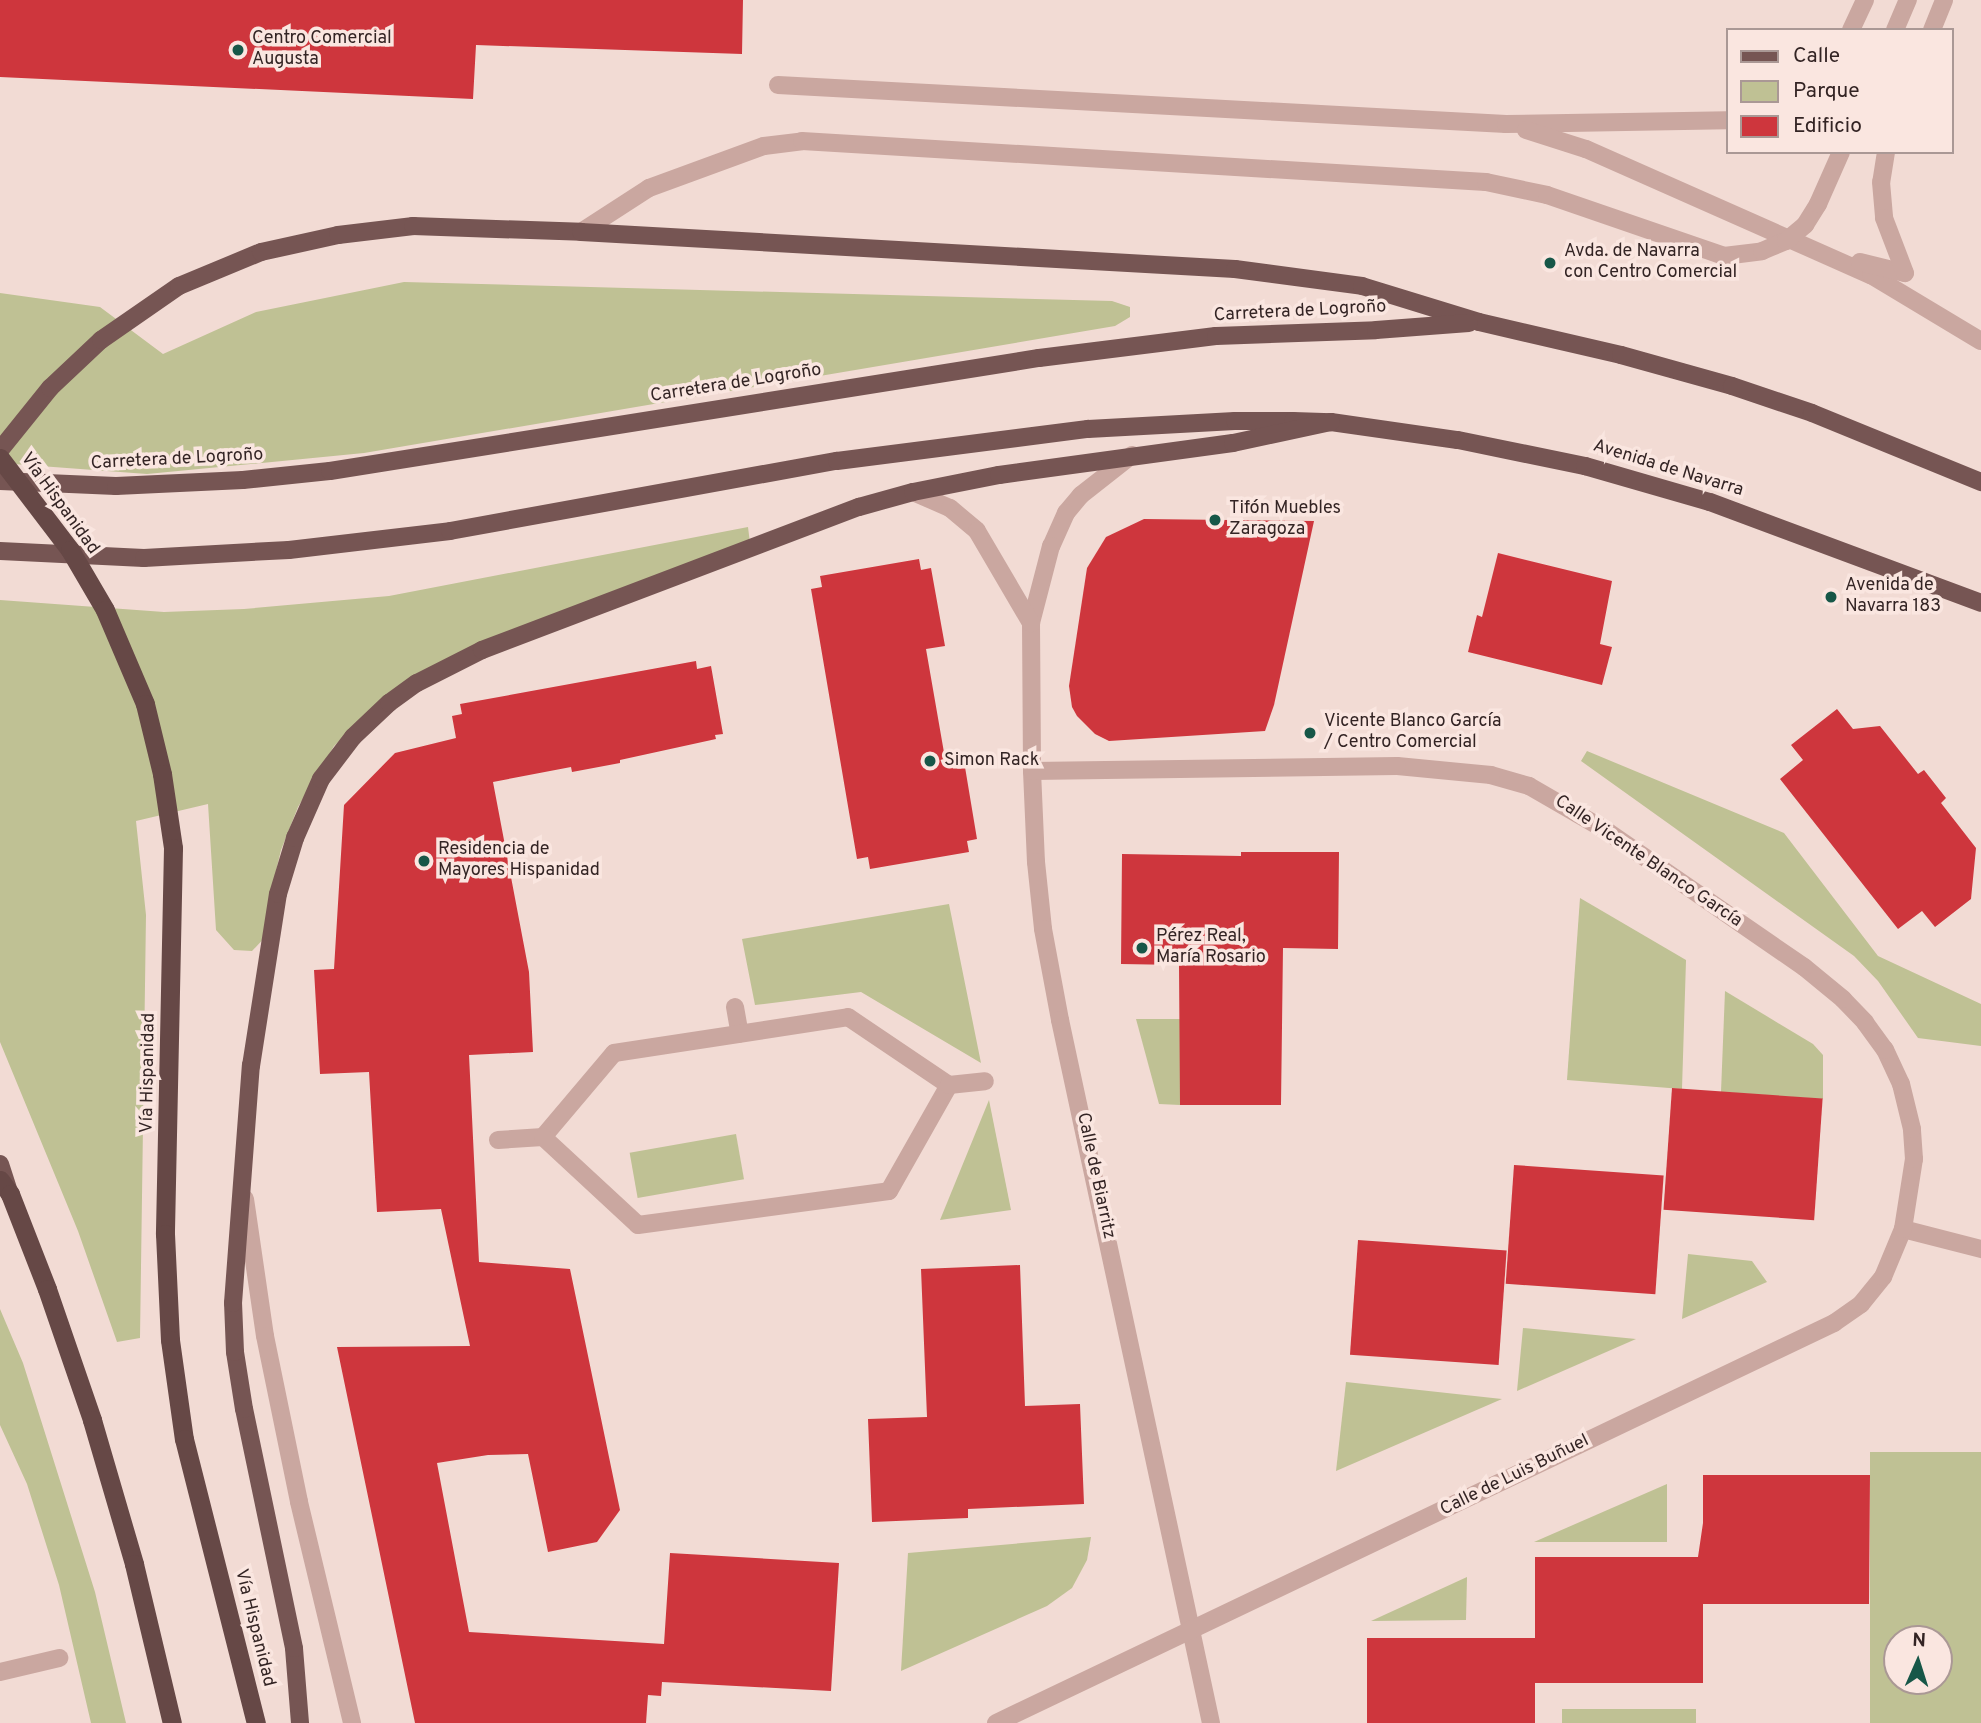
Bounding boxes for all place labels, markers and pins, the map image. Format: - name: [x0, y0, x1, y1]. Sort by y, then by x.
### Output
- place label: Centro Comercial Augusta: [252, 29, 392, 72]
- marker: Centro Comercial Augusta: [230, 42, 246, 58]
- place label: Avda. de Navarra con Centro Comercial: [1564, 242, 1737, 284]
- marker: Avda. de Navarra con Centro Comercial: [1542, 255, 1558, 271]
- place label: Tifón Muebles Zaragoza: [1229, 499, 1341, 542]
- marker: Tifón Muebles Zaragoza: [1207, 512, 1223, 528]
- place label: Avenida de Navarra 183: [1845, 576, 1941, 618]
- marker: Avenida de Navarra 183: [1823, 589, 1839, 605]
- place label: Vicente Blanco García / Centro Comercial: [1324, 712, 1501, 754]
- marker: Vicente Blanco García / Centro Comercial: [1302, 725, 1318, 741]
- place label: Simon Rack: [944, 750, 1039, 772]
- marker: Simon Rack: [922, 753, 938, 769]
- place label: Residencia de Mayores Hispanidad: [438, 840, 600, 882]
- marker: Residencia de Mayores Hispanidad: [416, 853, 432, 869]
- place label: Pérez Real, María Rosario: [1156, 927, 1266, 970]
- marker: Pérez Real, María Rosario: [1134, 940, 1150, 956]

